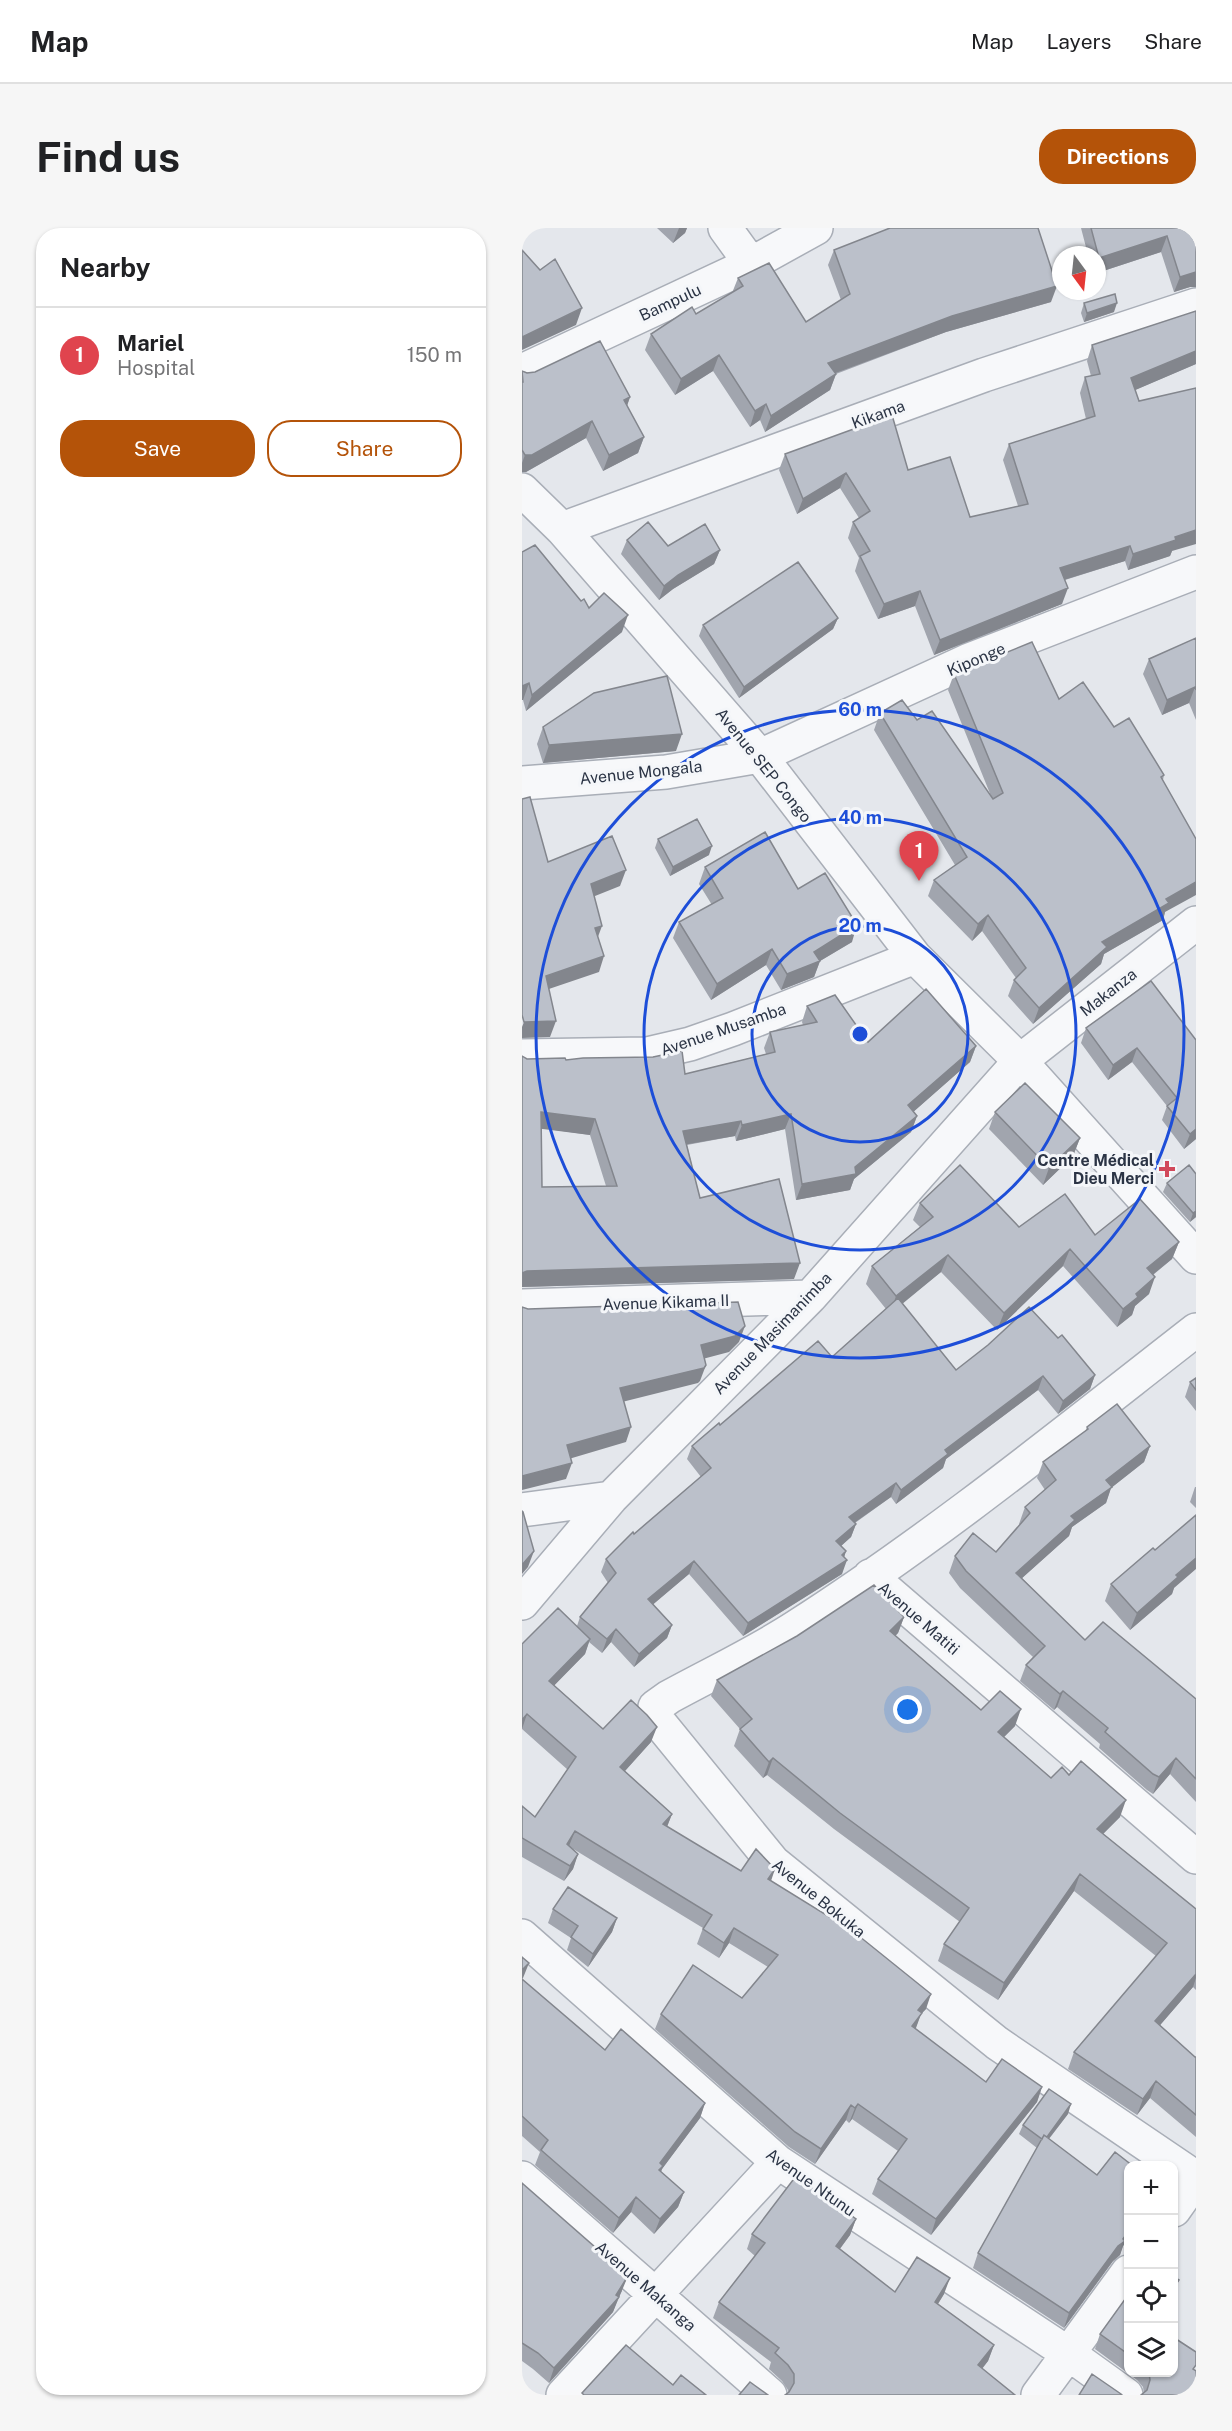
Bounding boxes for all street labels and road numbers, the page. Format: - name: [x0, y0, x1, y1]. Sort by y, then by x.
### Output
- street label: Bampulu: [636, 280, 704, 325]
- street label: Kikama: [849, 396, 907, 433]
- street label: Kiponge: [944, 639, 1008, 680]
- street label: Avenue SEP Congo: [712, 704, 816, 826]
- street label: Avenue Mongala: [579, 757, 703, 788]
- street label: Makanza: [1076, 964, 1140, 1020]
- street label: Avenue Musamba: [658, 999, 788, 1060]
- street label: Avenue Masimanimba: [709, 1269, 835, 1398]
- street label: Avenue Kikama II: [602, 1291, 730, 1314]
- street label: Avenue Matiti: [874, 1578, 963, 1659]
- street label: Avenue Bokuka: [768, 1855, 869, 1942]
- street label: Avenue Ntunu: [762, 2145, 859, 2220]
- street label: Avenue Makanga: [591, 2238, 700, 2335]

